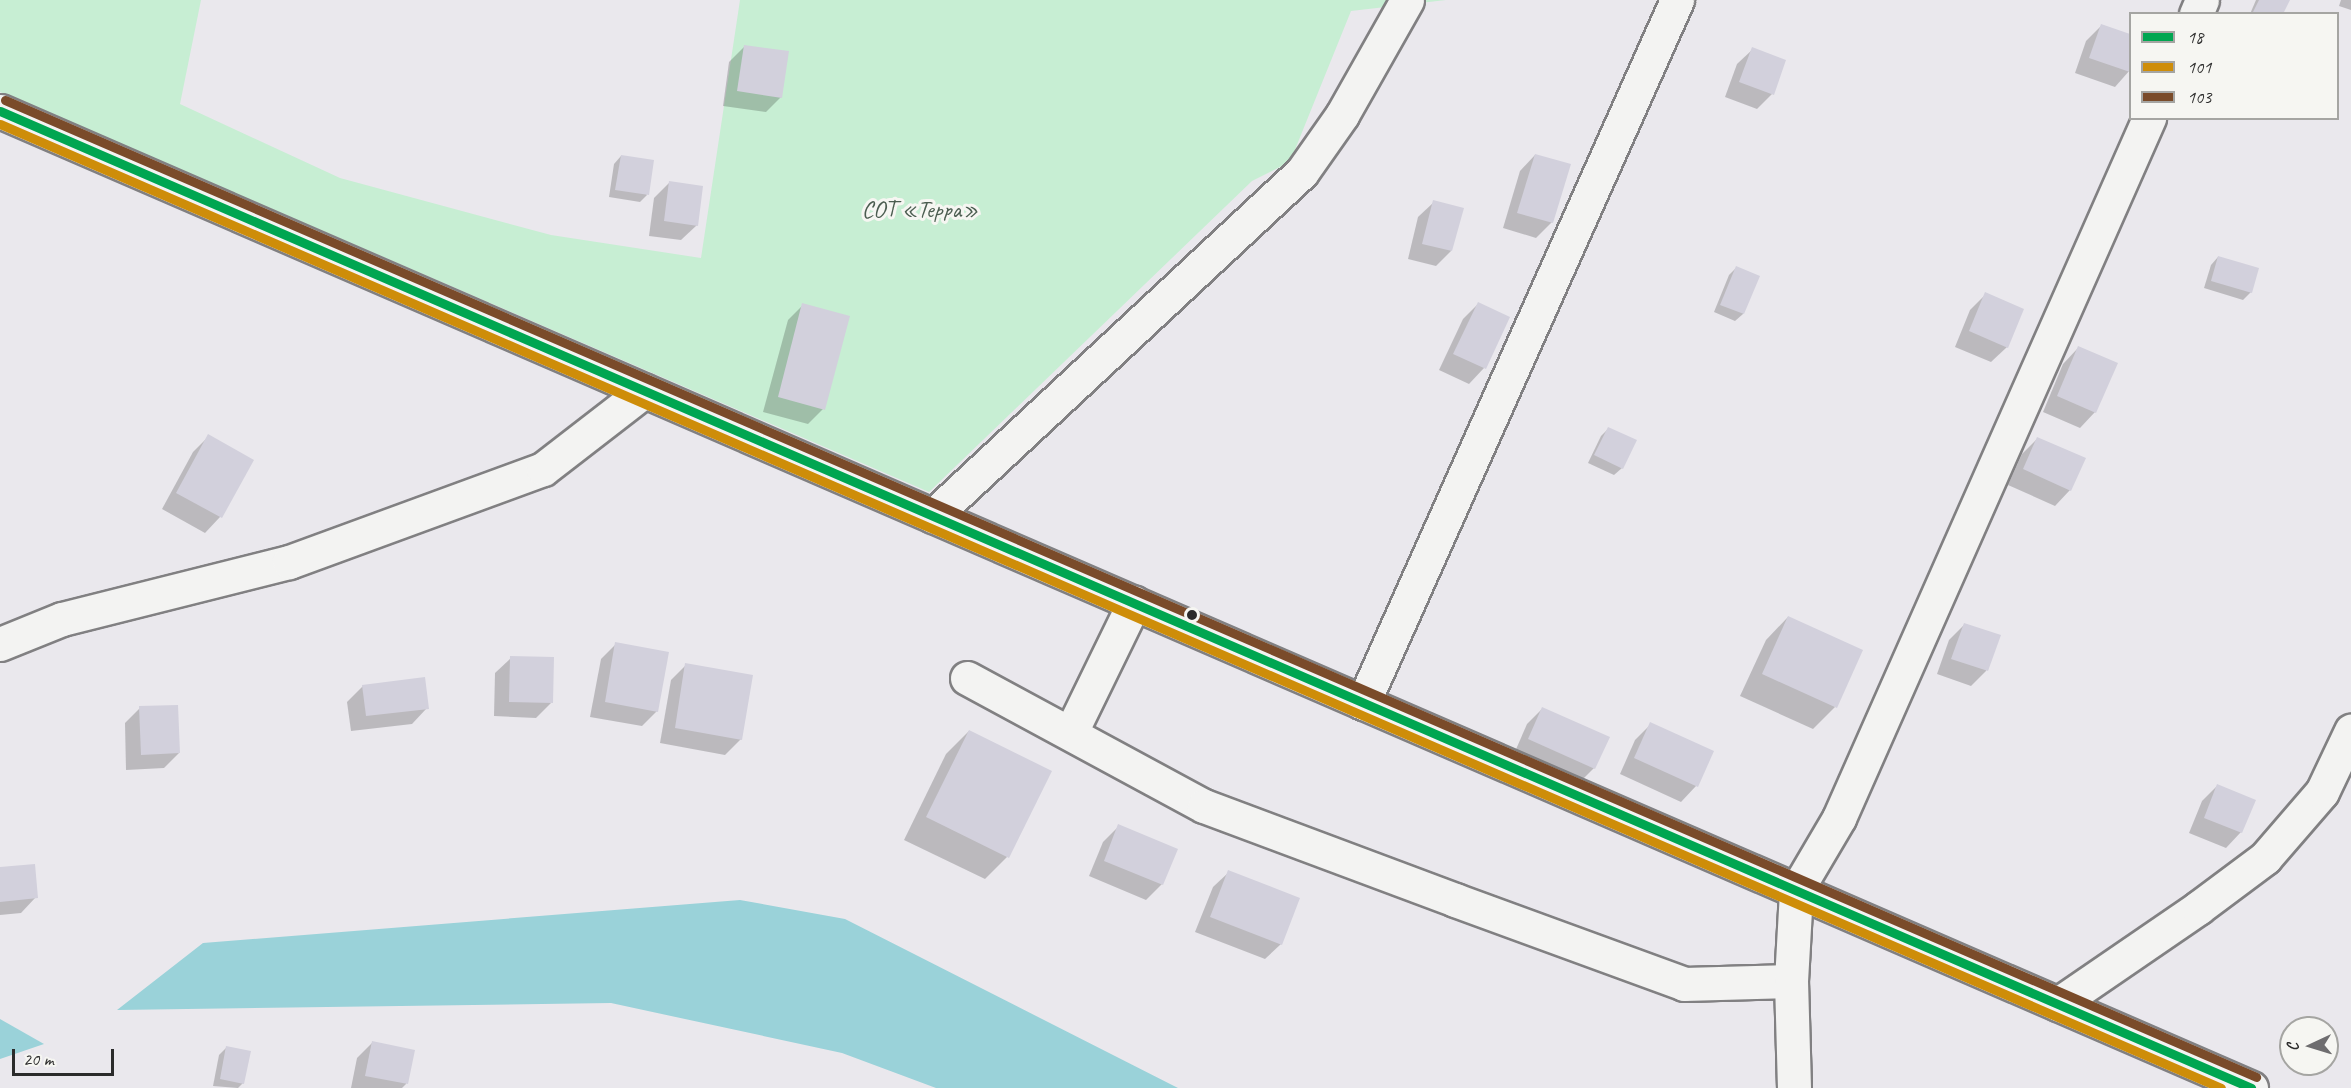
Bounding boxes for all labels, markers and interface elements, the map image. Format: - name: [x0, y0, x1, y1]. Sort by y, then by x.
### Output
- legend: [2129, 12, 2339, 120]
- text: 18: [2187, 26, 2203, 48]
- text: 101: [2187, 56, 2211, 78]
- text: 103: [2187, 86, 2211, 108]
- park label: СОТ «Терра»: [862, 196, 978, 224]
- unlabelled marker: [1186, 609, 1198, 621]
- north arrow: [2279, 1016, 2339, 1076]
- scale bar: [15, 1037, 117, 1075]
- text: С: [2283, 1043, 2303, 1052]
- text: 20 m: [23, 1048, 54, 1070]

